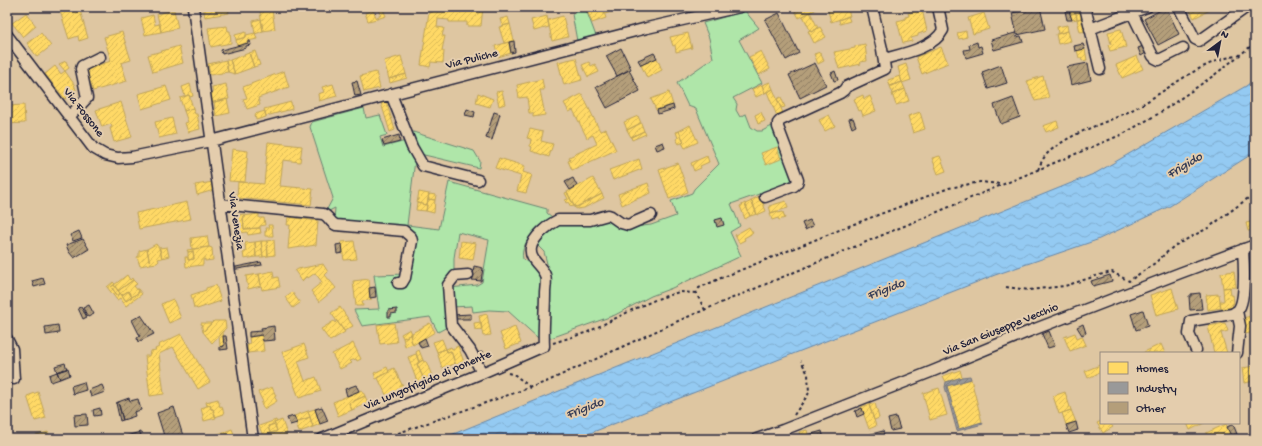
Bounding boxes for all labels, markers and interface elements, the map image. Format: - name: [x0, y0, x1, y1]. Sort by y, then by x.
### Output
- north arrow: [1200, 22, 1240, 62]
- text: N: [1218, 28, 1230, 42]
- street label: Via Puliche: [444, 47, 500, 73]
- street label: Via Fossone: [59, 85, 107, 141]
- water label: Frigido: [1165, 149, 1206, 182]
- street label: Via Venezia: [224, 190, 246, 251]
- water label: Frigido: [865, 276, 908, 304]
- street label: Via San Giuseppe Vecchio: [940, 300, 1061, 360]
- street label: Via Lungofrigido di ponente: [361, 347, 494, 415]
- legend: [1100, 352, 1240, 424]
- text: Homes: [1136, 363, 1169, 377]
- text: Industry: [1136, 383, 1177, 397]
- water label: Frigido: [564, 395, 607, 423]
- text: Other: [1136, 403, 1167, 417]

